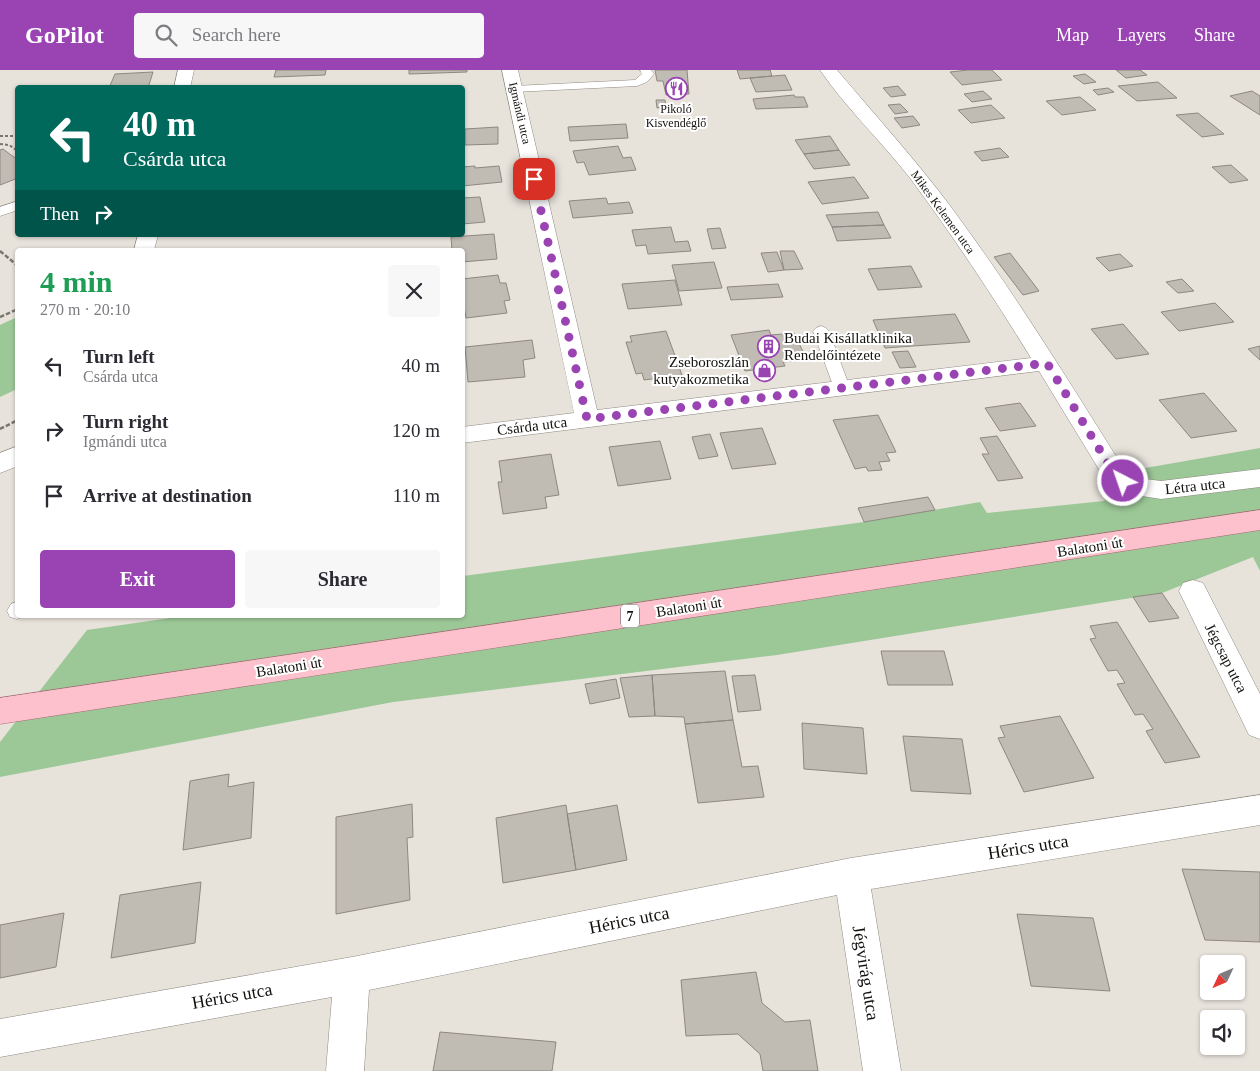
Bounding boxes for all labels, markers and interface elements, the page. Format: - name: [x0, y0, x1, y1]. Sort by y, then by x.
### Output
- search box: [134, 13, 484, 58]
- icon: search: [152, 21, 180, 49]
- text: GoPilot: [25, 22, 104, 48]
- text: Search here: [192, 24, 281, 45]
- text: Map: [1056, 25, 1089, 45]
- text: Layers: [1117, 25, 1166, 45]
- text: Share: [1194, 25, 1235, 45]
- restaurant icon: Pikoló Kisvendéglő: [664, 76, 688, 100]
- street label: Igmándi utca: [506, 81, 534, 146]
- place label: Pikoló Kisvendéglő: [646, 102, 706, 130]
- icon: left: [40, 105, 105, 170]
- text: 40 m: [123, 105, 196, 144]
- text: Csárda utca: [123, 146, 226, 171]
- pin: [513, 158, 555, 200]
- icon: arrive: [520, 165, 548, 193]
- street label: Mikes Kelemen utca: [908, 168, 978, 257]
- icon: right: [89, 200, 117, 228]
- text: Then: [40, 203, 79, 224]
- text: 4 min: [40, 265, 113, 298]
- button: close: [388, 265, 440, 317]
- text: 270 m · 20:10: [40, 301, 130, 318]
- place label: Budai Kisállatklinika Rendelőintézete: [784, 330, 912, 363]
- building icon: Budai Kisállatklinika Rendelőintézete: [756, 335, 780, 359]
- text: Turn left: [83, 346, 155, 367]
- icon: left: [40, 352, 68, 380]
- place label: Zseboroszlán kutyakozmetika: [653, 354, 749, 387]
- text: 40 m: [401, 355, 440, 376]
- shop icon: Zseboroszlán kutyakozmetika: [753, 359, 777, 383]
- text: Csárda utca: [83, 368, 158, 385]
- text: Turn right: [83, 411, 168, 432]
- street label: Csárda utca: [496, 414, 568, 438]
- icon: right: [40, 417, 68, 445]
- text: 120 m: [392, 420, 440, 441]
- text: Igmándi utca: [83, 433, 167, 450]
- position arrow: [1096, 454, 1148, 506]
- street label: Létra utca: [1164, 475, 1226, 497]
- icon: arrive: [40, 482, 68, 510]
- text: Arrive at destination: [83, 485, 252, 506]
- text: 110 m: [393, 485, 440, 506]
- street label: Balatoni út: [1056, 534, 1125, 560]
- button: Exit: [40, 550, 235, 608]
- button: Share: [245, 550, 440, 608]
- street label: Balatoni út: [655, 594, 724, 620]
- road number: 7: [621, 604, 639, 628]
- street label: Jégcsap utca: [1202, 621, 1250, 696]
- street label: Balatoni út: [255, 654, 324, 680]
- street label: Hérics utca: [986, 831, 1070, 863]
- street label: Hérics utca: [587, 902, 671, 938]
- street label: Jégvirág utca: [849, 924, 883, 1022]
- north arrow: [1200, 955, 1245, 1000]
- map controls: [1200, 955, 1245, 1055]
- street label: Hérics utca: [190, 979, 274, 1013]
- button: sound: [1200, 1010, 1245, 1055]

